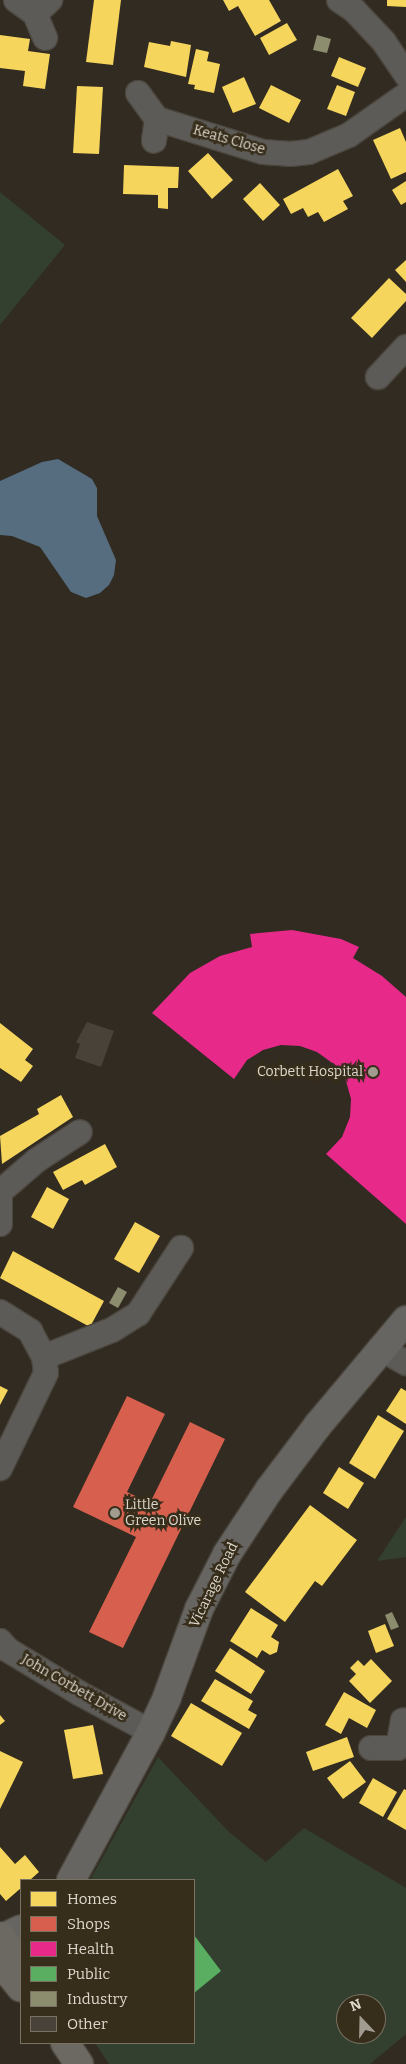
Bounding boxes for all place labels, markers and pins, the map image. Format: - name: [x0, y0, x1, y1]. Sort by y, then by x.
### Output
- place label: Corbett Hospital: [257, 1064, 363, 1080]
- marker: Corbett Hospital: [367, 1066, 379, 1078]
- place label: Little Green Olive: [125, 1497, 201, 1530]
- marker: Little Green Olive: [109, 1507, 121, 1519]

